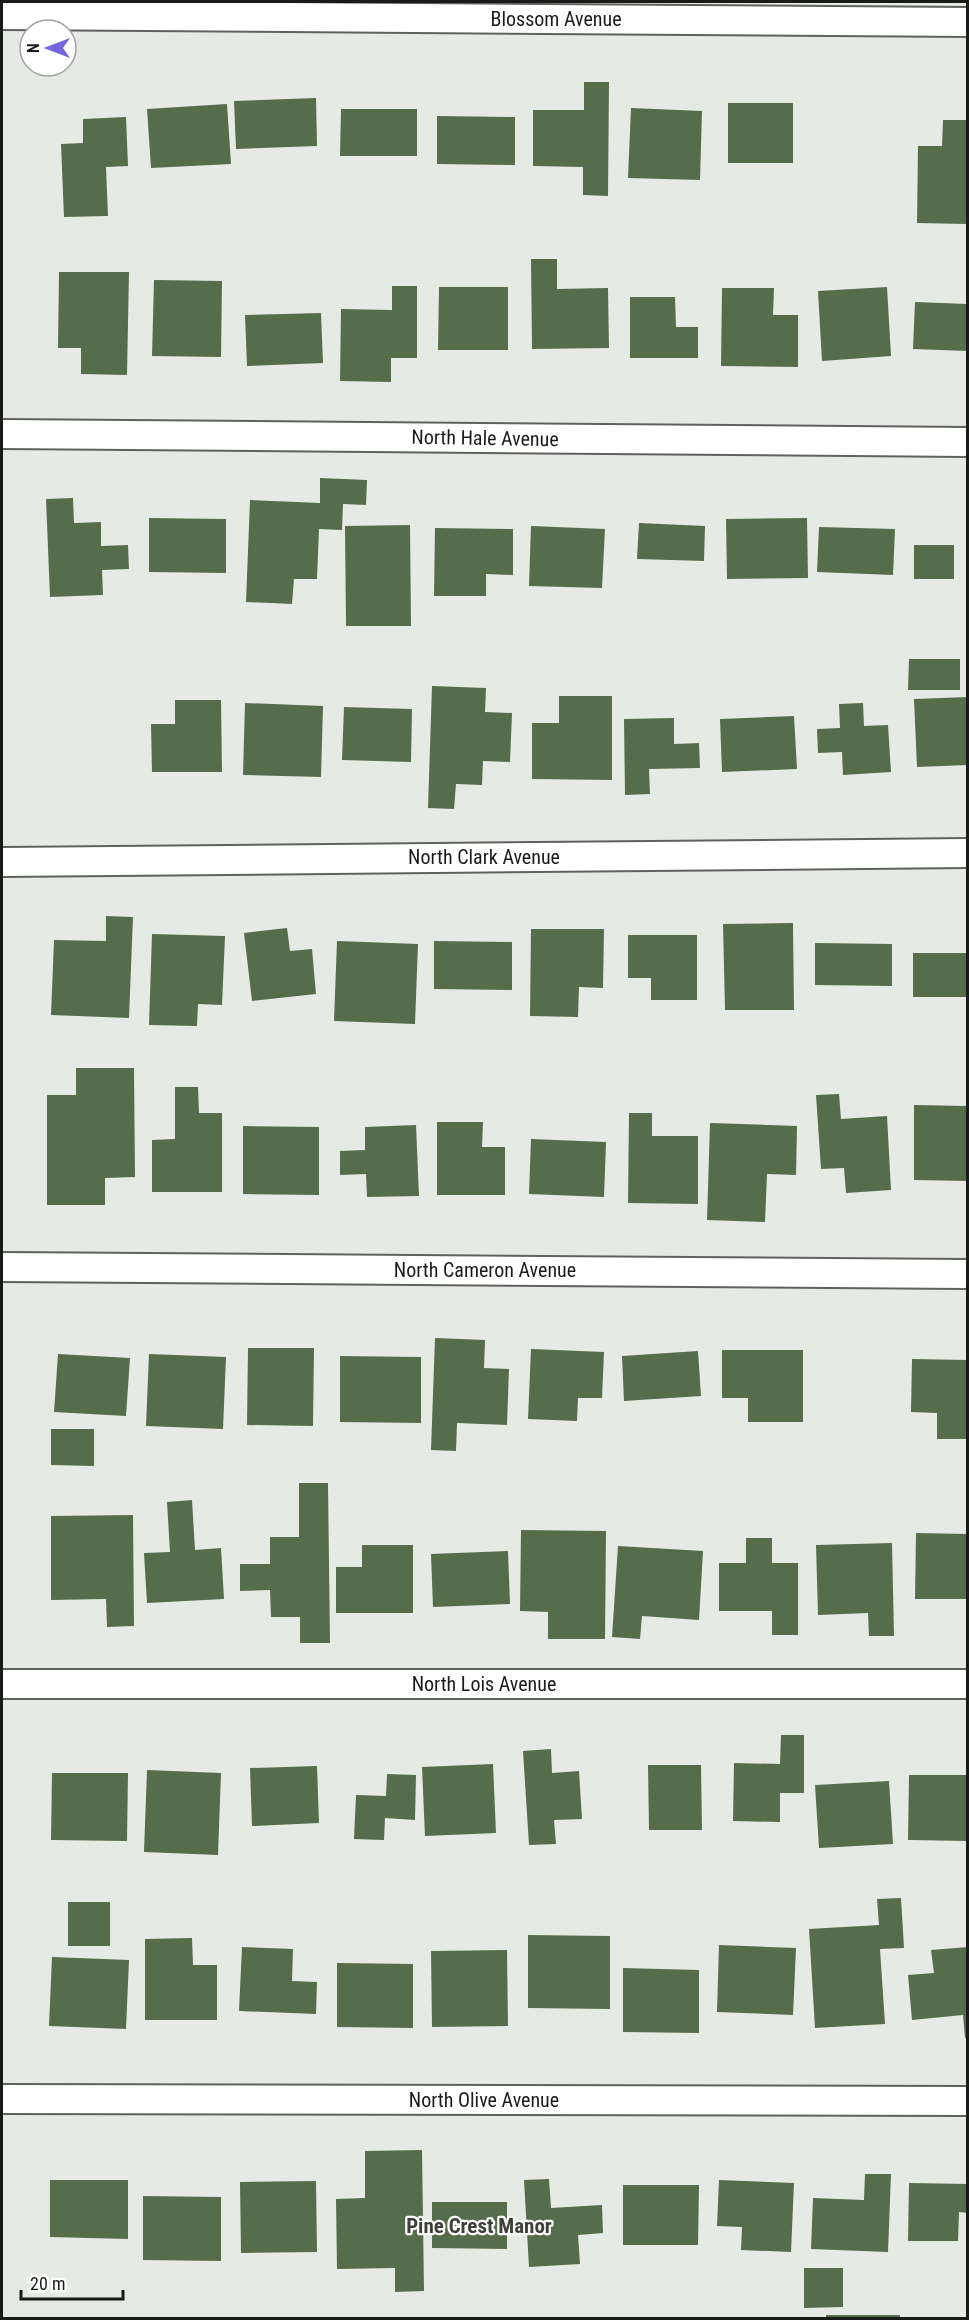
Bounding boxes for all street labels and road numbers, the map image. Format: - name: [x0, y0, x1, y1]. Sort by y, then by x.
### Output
- street label: Blossom Avenue: [490, 7, 622, 31]
- street label: North Hale Avenue: [411, 425, 559, 451]
- street label: North Clark Avenue: [408, 845, 560, 869]
- street label: North Cameron Avenue: [394, 1258, 576, 1282]
- street label: North Lois Avenue: [412, 1672, 556, 1696]
- street label: North Olive Avenue: [409, 2088, 559, 2112]

